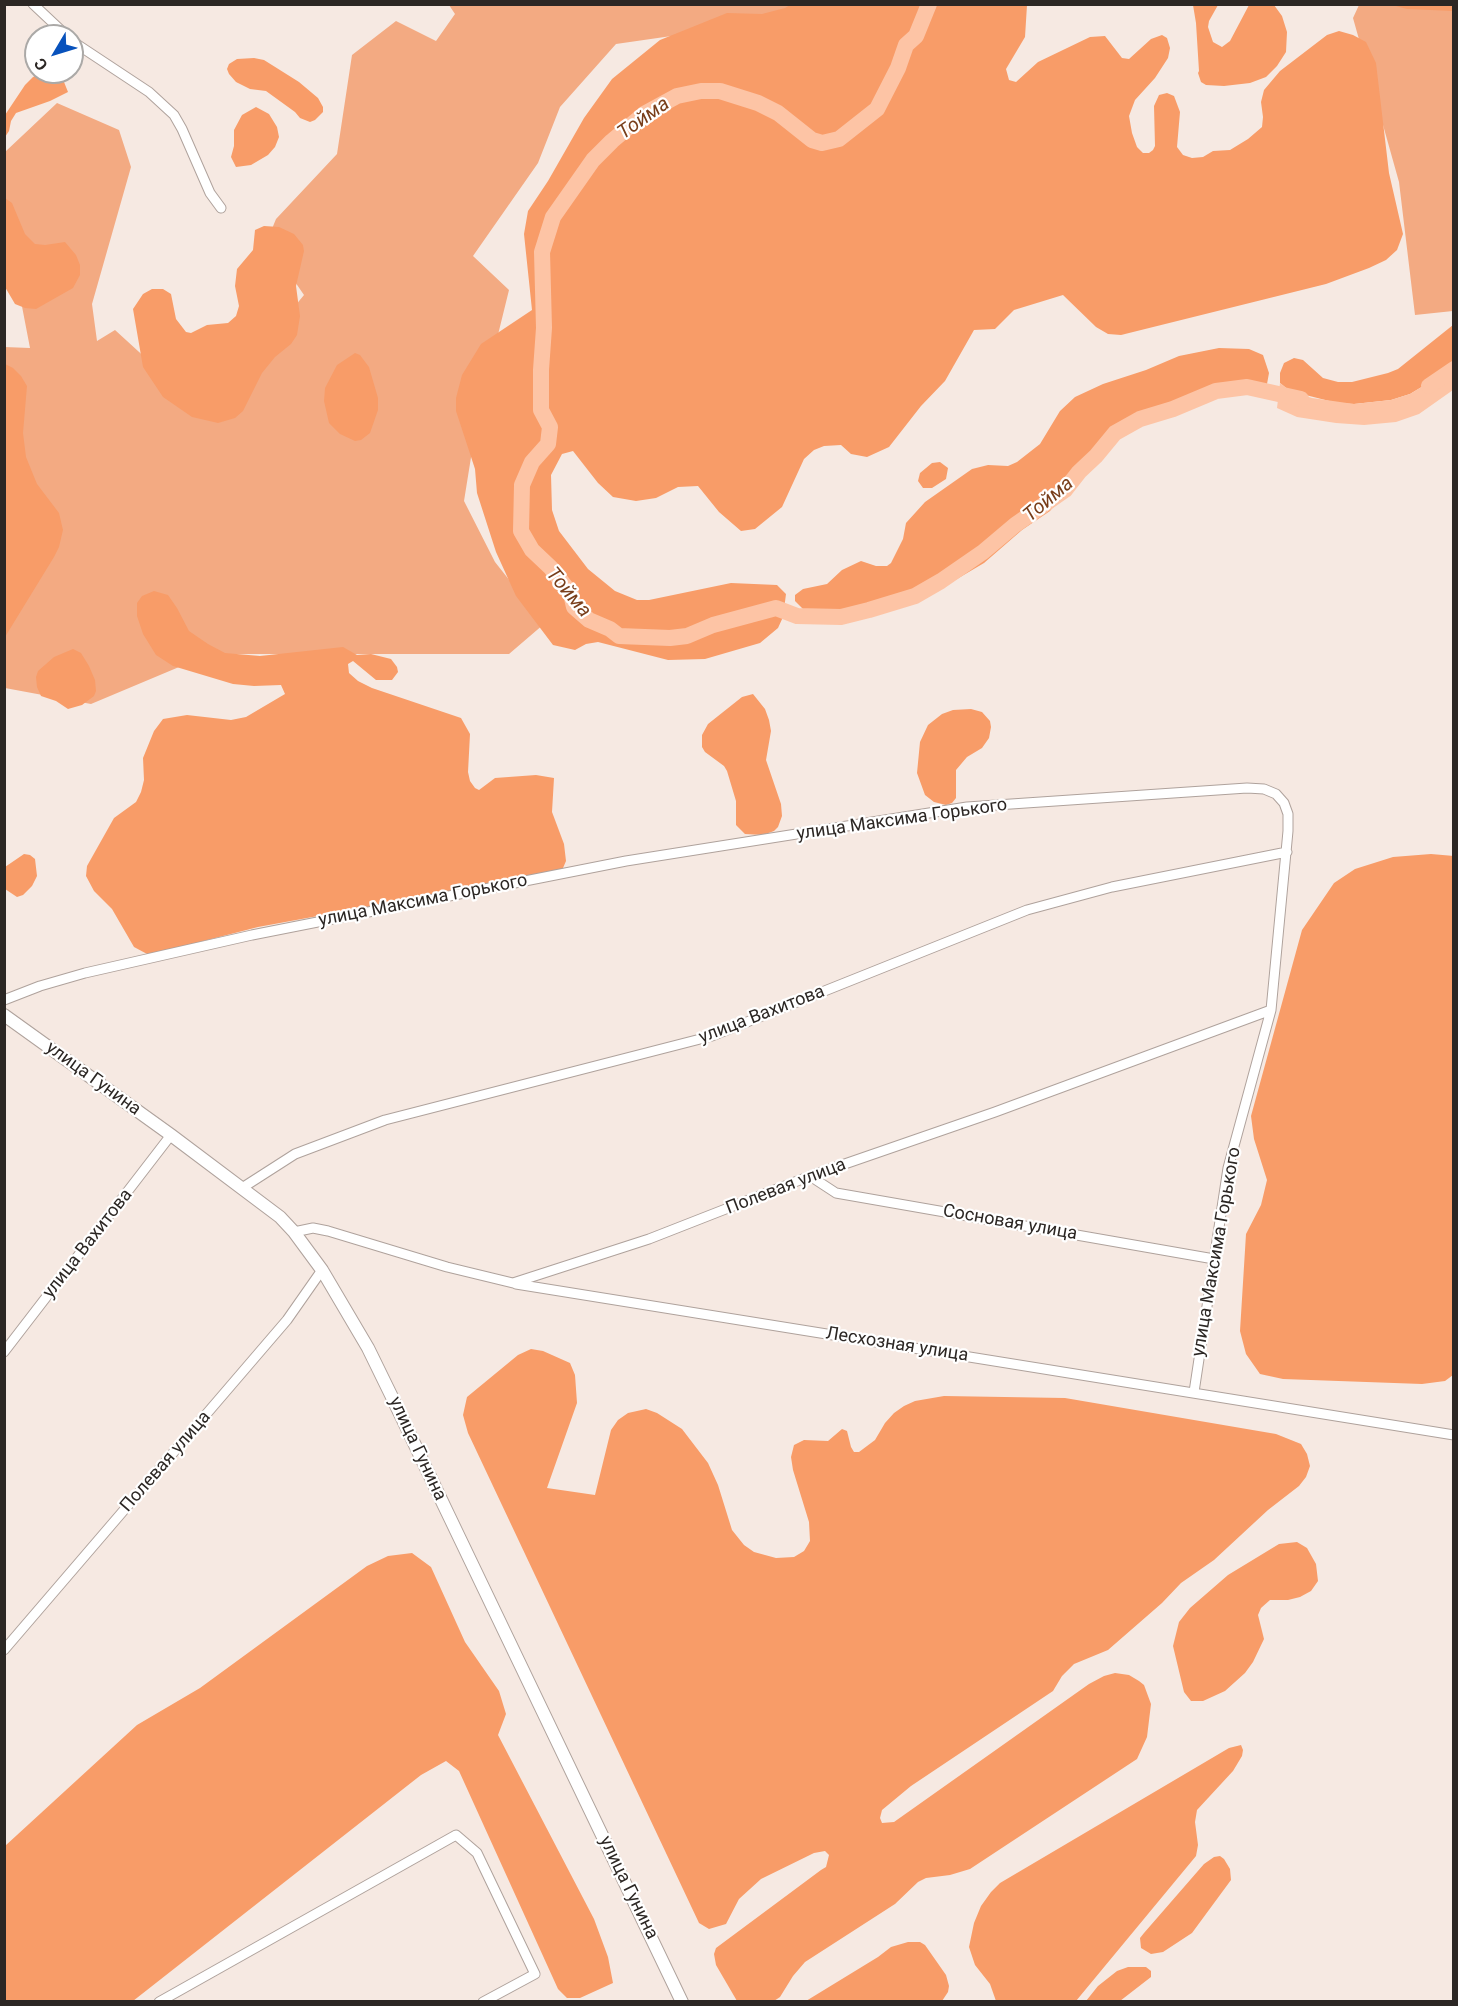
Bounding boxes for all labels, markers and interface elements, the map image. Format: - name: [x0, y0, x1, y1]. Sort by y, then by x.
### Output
- north arrow: [24, 24, 84, 84]
- text: С: [30, 54, 52, 74]
- water label: Тойма: [613, 93, 675, 145]
- water label: Тойма: [1019, 472, 1079, 528]
- water label: Тойма: [540, 563, 596, 623]
- street label: улица Максима Горького: [795, 795, 1009, 845]
- street label: улица Максима Горького: [317, 870, 529, 932]
- street label: улица Вахитова: [696, 981, 828, 1049]
- street label: улица Гунина: [41, 1037, 145, 1121]
- street label: улица Максима Горького: [1188, 1146, 1246, 1358]
- street label: Полевая улица: [723, 1154, 849, 1220]
- street label: улица Вахитова: [39, 1185, 137, 1303]
- street label: Сосновая улица: [941, 1201, 1079, 1245]
- street label: Лесхозная улица: [824, 1323, 970, 1367]
- street label: улица Гунина: [384, 1394, 450, 1504]
- street label: Полевая улица: [116, 1407, 216, 1517]
- street label: улица Гунина: [594, 1833, 662, 1943]

